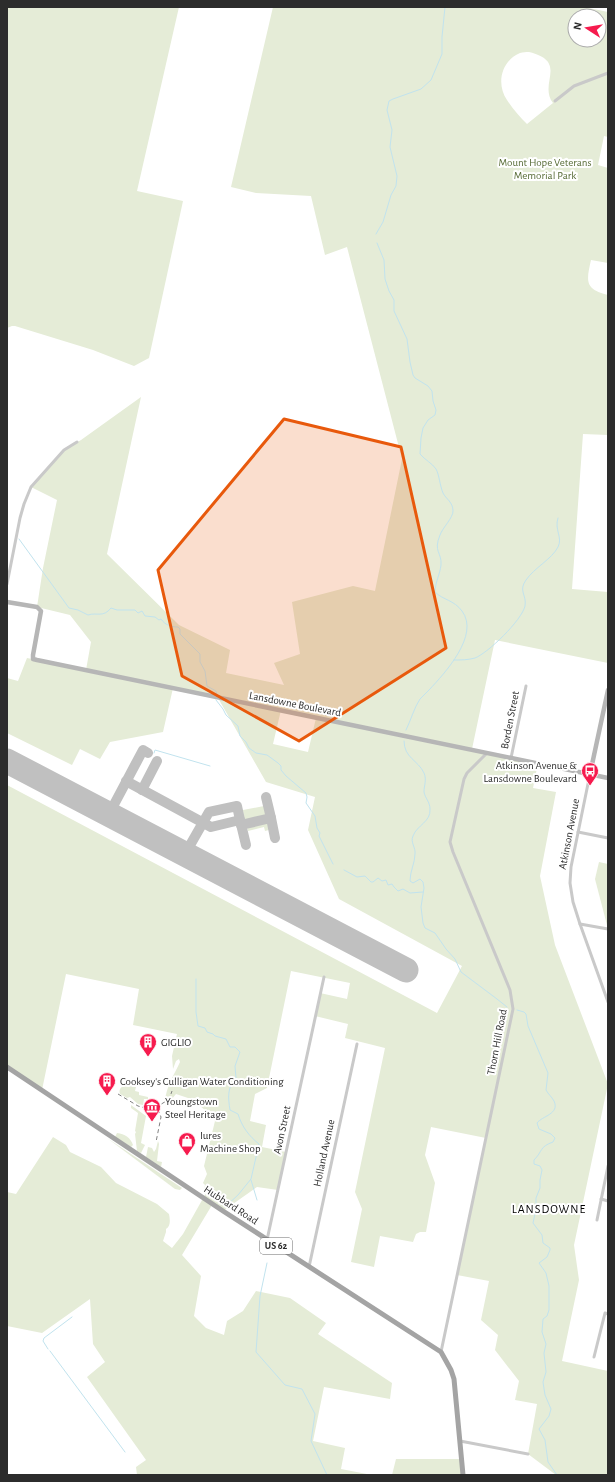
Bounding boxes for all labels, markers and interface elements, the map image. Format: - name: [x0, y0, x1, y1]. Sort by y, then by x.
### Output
- north arrow: [567, 8, 607, 48]
- text: N: [572, 21, 584, 31]
- park label: Mount Hope Veterans Memorial Park: [499, 157, 591, 181]
- street label: Lansdowne Boulevard: [248, 690, 342, 718]
- street label: Borden Street: [499, 690, 521, 750]
- place label: Atkinson Avenue & Lansdowne Boulevard: [484, 760, 577, 784]
- bus stop icon: Atkinson Avenue & Lansdowne Boulevard: [580, 761, 600, 786]
- street label: Atkinson Avenue: [557, 798, 581, 870]
- street label: Thorn Hill Road: [485, 1008, 509, 1076]
- building icon: GIGLIO: [138, 1032, 158, 1057]
- place label: GIGLIO: [161, 1037, 191, 1048]
- building icon: Cooksey's Culligan Water Conditioning: [97, 1071, 117, 1096]
- place label: Cooksey's Culligan Water Conditioning: [120, 1076, 284, 1087]
- place label: Youngstown Steel Heritage: [165, 1096, 226, 1120]
- museum icon: Youngstown Steel Heritage: [142, 1097, 162, 1122]
- street label: Avon Street: [271, 1104, 293, 1155]
- street label: Holland Avenue: [312, 1118, 336, 1188]
- place label: Iures Machine Shop: [200, 1130, 261, 1154]
- shop icon: Iures Machine Shop: [177, 1131, 197, 1156]
- street label: Hubbard Road: [202, 1183, 260, 1227]
- district label: LANSDOWNE: [512, 1203, 586, 1215]
- road number: US 62: [260, 1238, 292, 1254]

